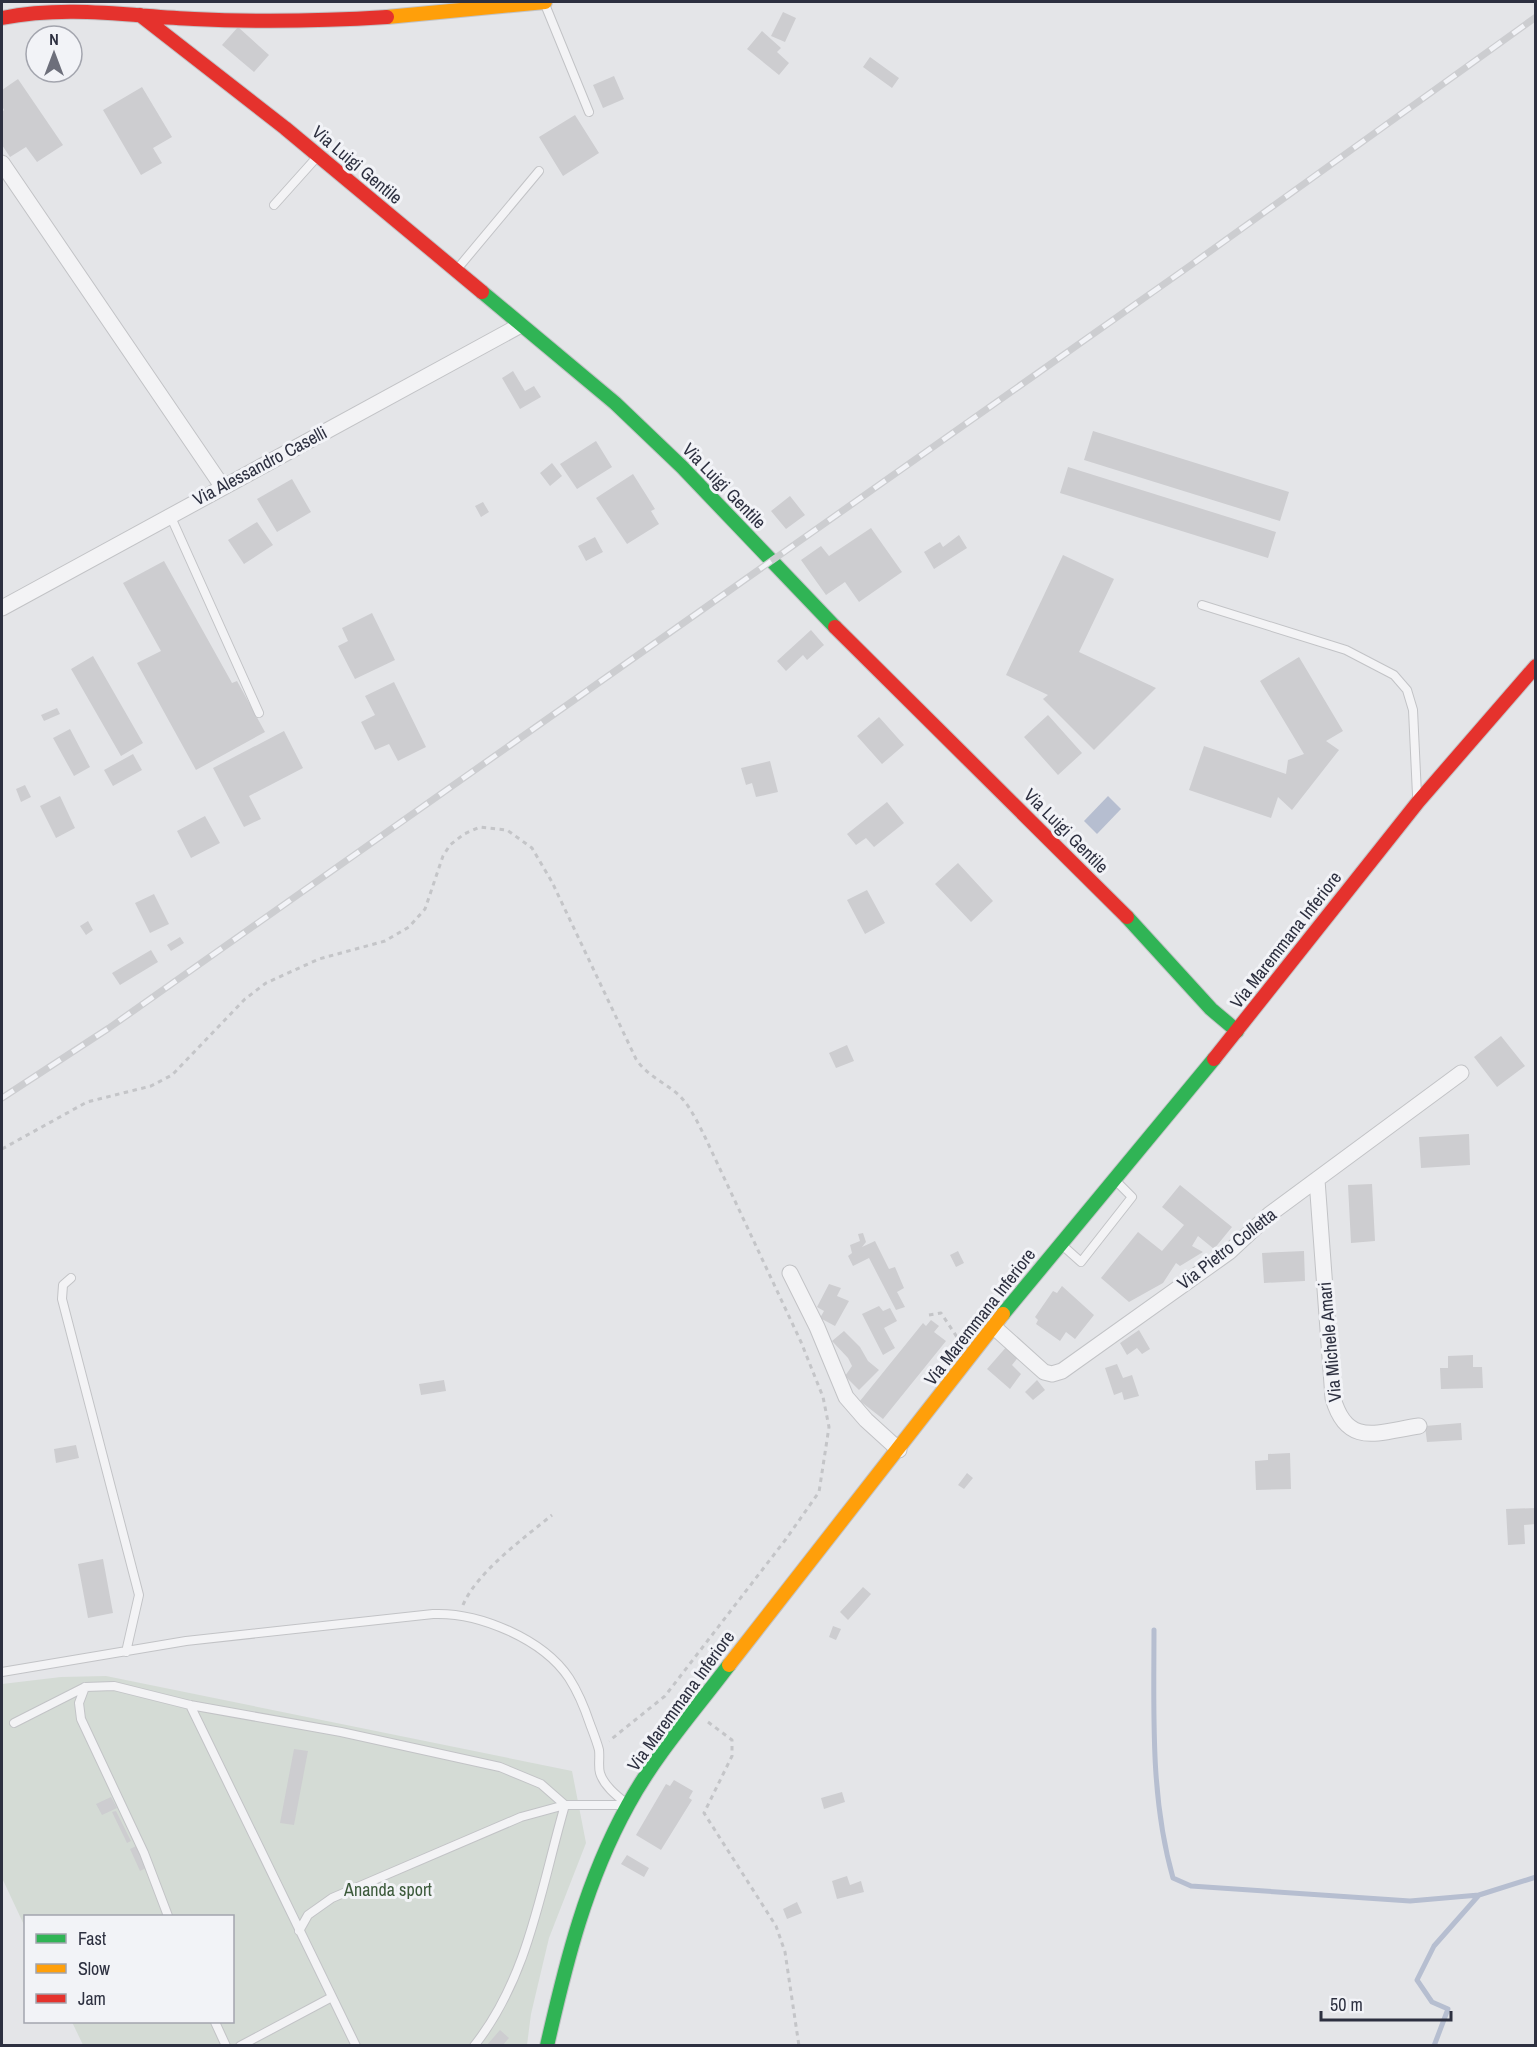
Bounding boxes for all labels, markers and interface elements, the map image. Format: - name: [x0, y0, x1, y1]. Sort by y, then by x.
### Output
- north arrow: [24, 24, 84, 84]
- text: N: [49, 28, 59, 50]
- street label: Via Luigi Gentile: [307, 120, 408, 210]
- street label: Via Alessandro Caselli: [188, 420, 331, 511]
- street label: Via Luigi Gentile: [677, 437, 772, 534]
- street label: Via Luigi Gentile: [1018, 783, 1114, 879]
- street label: Via Maremmana Inferiore: [1224, 866, 1347, 1014]
- street label: Via Pietro Colletta: [1172, 1202, 1281, 1295]
- street label: Via Maremmana Inferiore: [918, 1243, 1041, 1391]
- street label: Via Michele Amari: [1312, 1281, 1347, 1403]
- street label: Via Maremmana Inferiore: [621, 1625, 740, 1776]
- park label: Ananda sport: [343, 1877, 432, 1902]
- legend: [24, 1915, 234, 2023]
- text: Fast: [78, 1926, 106, 1951]
- text: Slow: [78, 1956, 110, 1981]
- scale bar: [1321, 1984, 1452, 2022]
- text: Jam: [78, 1986, 106, 2011]
- text: 50 m: [1330, 1992, 1363, 2017]

